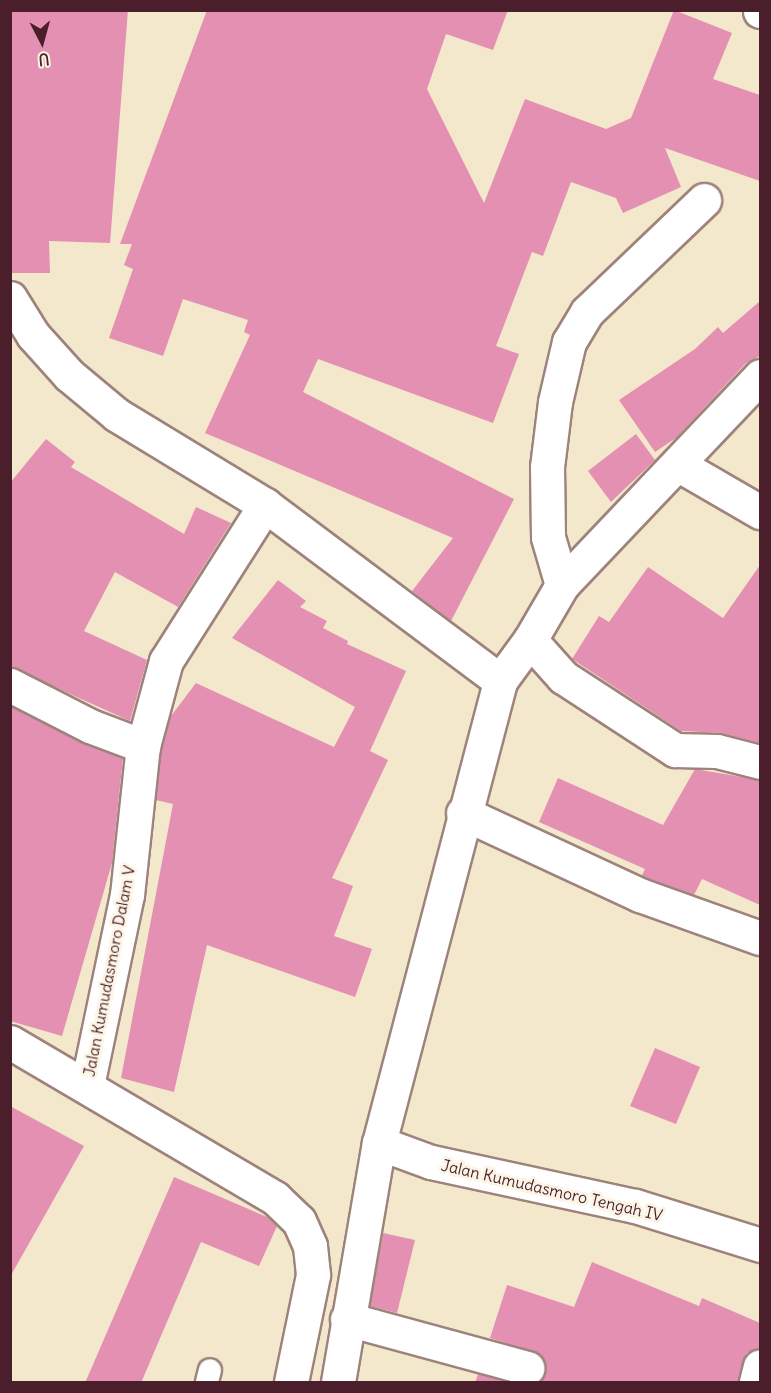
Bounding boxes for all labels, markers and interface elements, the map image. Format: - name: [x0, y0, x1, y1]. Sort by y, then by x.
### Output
- north arrow: [12, 12, 72, 72]
- text: U: [37, 49, 50, 70]
- street label: Jalan Kumudasmoro Dalam V: [79, 864, 139, 1078]
- street label: Jalan Kumudasmoro Tengah IV: [439, 1155, 665, 1225]

